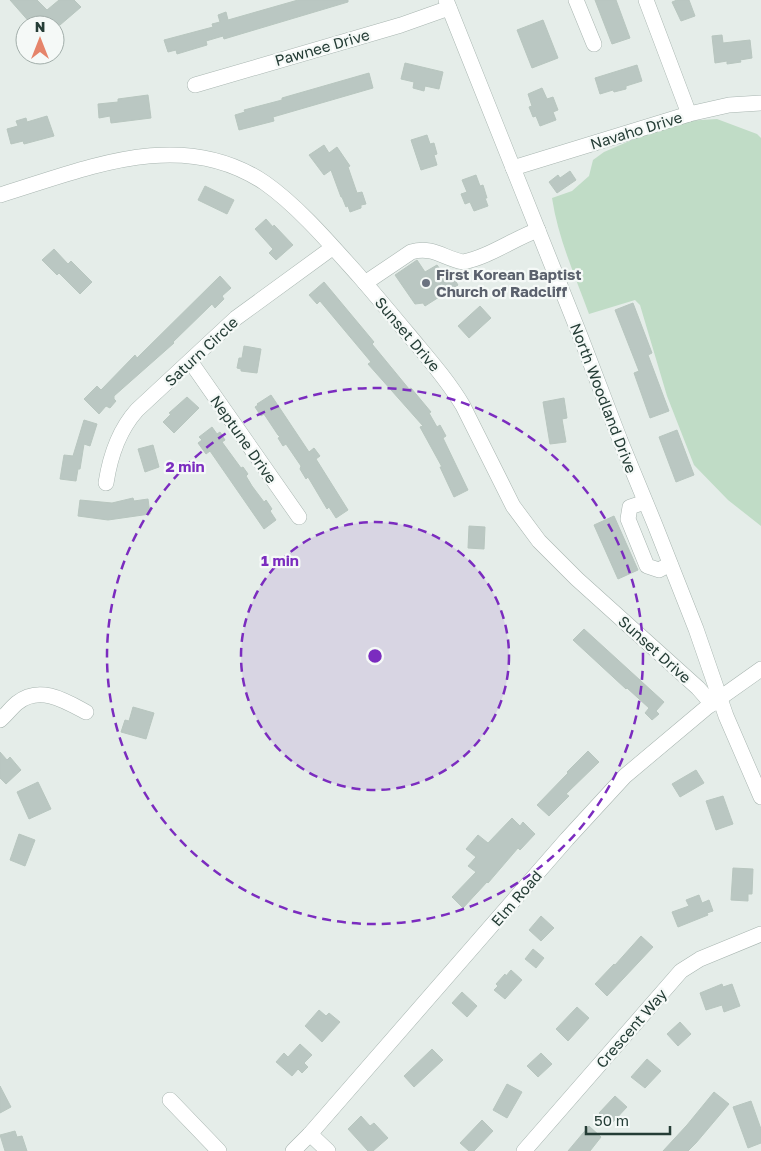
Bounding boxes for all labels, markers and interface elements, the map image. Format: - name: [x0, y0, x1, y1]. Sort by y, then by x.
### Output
- north arrow: [15, 15, 65, 65]
- text: N: [35, 18, 45, 35]
- street label: Pawnee Drive: [273, 25, 372, 69]
- street label: Navaho Drive: [588, 107, 684, 153]
- place label: First Korean Baptist Church of Radcliff: [436, 265, 581, 300]
- marker: First Korean Baptist Church of Radcliff: [420, 277, 432, 289]
- street label: Sunset Drive: [372, 293, 444, 375]
- street label: Saturn Circle: [161, 312, 241, 389]
- street label: North Woodland Drive: [567, 320, 641, 476]
- street label: Neptune Drive: [207, 392, 281, 487]
- text: 2 min: [165, 457, 205, 475]
- text: 1 min: [261, 551, 299, 569]
- street label: Sunset Drive: [615, 612, 695, 686]
- centre of rings: [366, 647, 384, 665]
- street label: Elm Road: [487, 867, 545, 929]
- street label: Crescent Way: [592, 984, 671, 1071]
- scale bar: [586, 1104, 670, 1136]
- text: 50 m: [594, 1111, 629, 1129]

